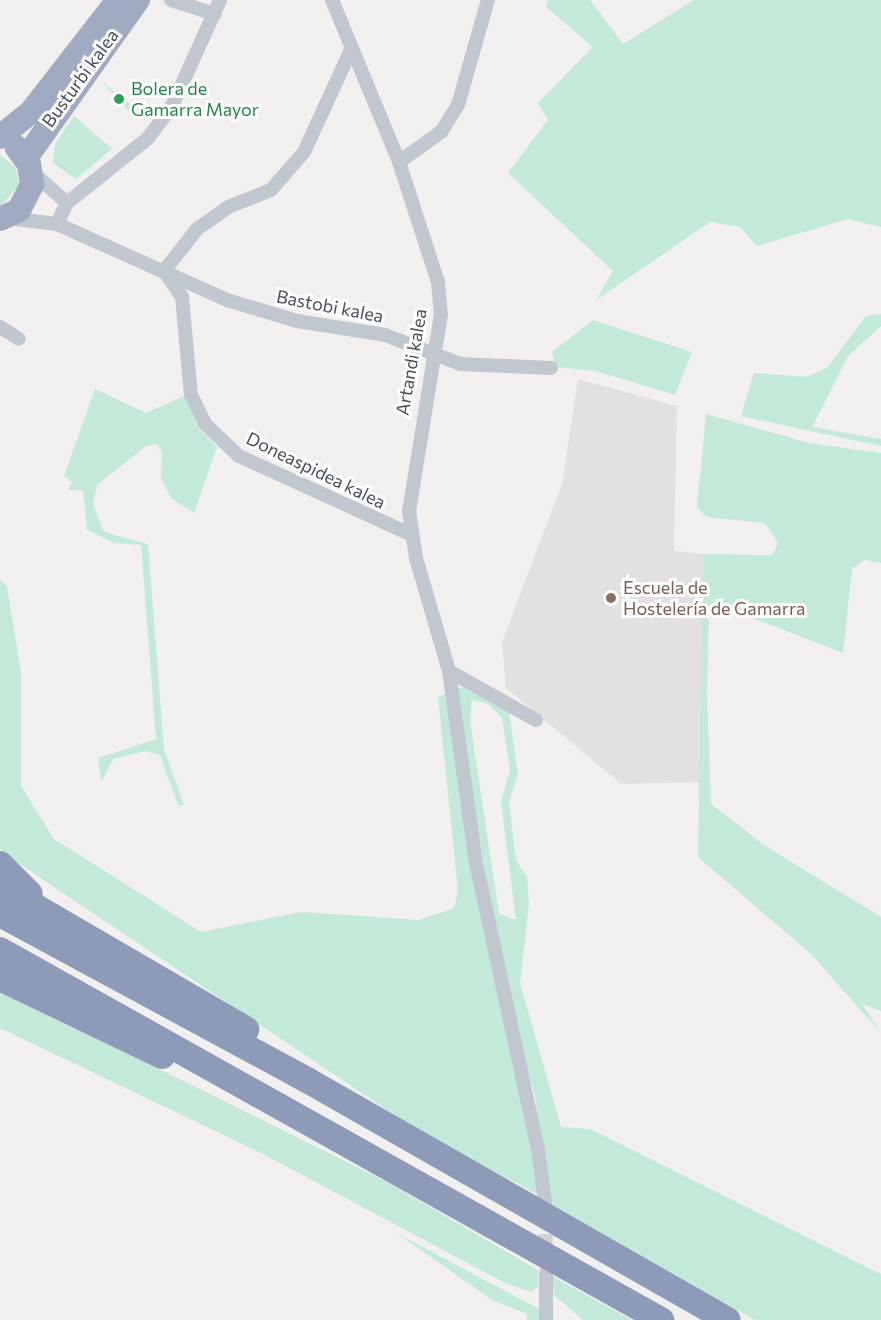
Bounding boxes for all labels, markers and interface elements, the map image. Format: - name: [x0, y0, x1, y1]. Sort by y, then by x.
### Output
- street label: Busturbi kalea: [37, 25, 123, 131]
- place label: Bolera de Gamarra Mayor: [131, 78, 259, 121]
- marker: Bolera de Gamarra Mayor: [112, 92, 126, 106]
- street label: Bastobi kalea: [275, 285, 385, 327]
- street label: Artandi kalea: [391, 307, 431, 417]
- street label: Doneaspidea kalea: [243, 427, 389, 513]
- place label: Escuela de Hostelería de Gamarra: [623, 577, 805, 620]
- marker: Escuela de Hostelería de Gamarra: [604, 591, 618, 605]

